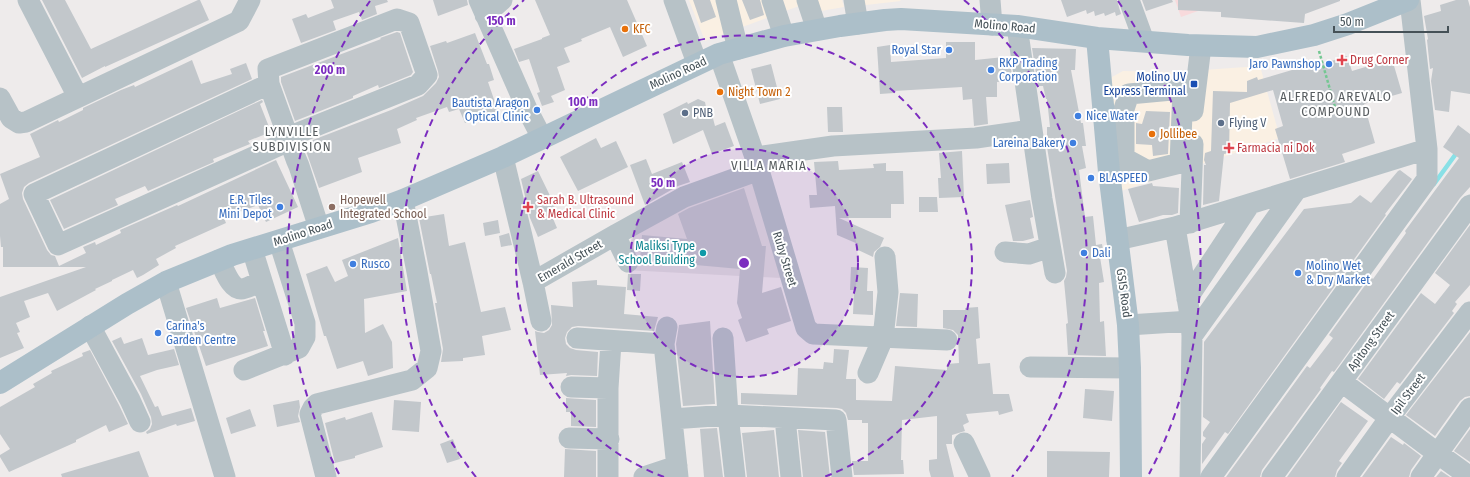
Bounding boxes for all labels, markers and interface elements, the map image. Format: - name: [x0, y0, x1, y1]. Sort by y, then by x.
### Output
- scale bar: [1334, 8, 1448, 34]
- text: 150 m: [486, 14, 516, 28]
- text: 50 m: [1340, 15, 1364, 29]
- street label: Molino Road: [974, 16, 1036, 36]
- place label: KFC: [633, 22, 651, 36]
- marker: KFC: [620, 24, 630, 34]
- place label: Royal Star: [892, 43, 942, 57]
- marker: Royal Star: [944, 45, 954, 55]
- place label: Drug Corner: [1350, 53, 1410, 67]
- street label: Molino Road: [647, 54, 709, 92]
- marker: Drug Corner: [1337, 55, 1347, 65]
- place label: RKP Trading Corporation: [999, 56, 1058, 84]
- place label: Jaro Pawnshop: [1249, 57, 1321, 71]
- marker: Jaro Pawnshop: [1324, 59, 1334, 69]
- text: 200 m: [314, 63, 345, 77]
- marker: RKP Trading Corporation: [986, 65, 996, 75]
- place label: Molino UV Express Terminal: [1103, 70, 1187, 98]
- marker: Molino UV Express Terminal: [1189, 79, 1199, 89]
- place label: Night Town 2: [728, 85, 791, 99]
- marker: Night Town 2: [715, 87, 725, 97]
- district label: ALFREDO AREVALO COMPOUND: [1280, 89, 1392, 119]
- text: 100 m: [568, 95, 598, 109]
- place label: Bautista Aragon Optical Clinic: [452, 96, 529, 124]
- marker: Bautista Aragon Optical Clinic: [532, 105, 542, 115]
- place label: PNB: [693, 106, 714, 120]
- marker: PNB: [680, 108, 690, 118]
- place label: Nice Water: [1086, 109, 1139, 123]
- marker: Nice Water: [1073, 111, 1083, 121]
- place label: Flying V: [1229, 116, 1267, 130]
- marker: Flying V: [1216, 118, 1226, 128]
- district label: LYNVILLE SUBDIVISION: [252, 124, 332, 154]
- place label: Jollibee: [1160, 127, 1197, 141]
- marker: Jollibee: [1147, 129, 1157, 139]
- place label: Lareina Bakery: [993, 136, 1066, 150]
- marker: Lareina Bakery: [1068, 138, 1078, 148]
- place label: Farmacia ni Dok: [1237, 141, 1315, 155]
- marker: Farmacia ni Dok: [1224, 143, 1234, 153]
- district label: VILLA MARIA: [731, 158, 807, 173]
- place label: BLASPEED: [1099, 171, 1148, 185]
- marker: BLASPEED: [1086, 173, 1096, 183]
- text: 50 m: [651, 176, 675, 190]
- place label: E.R. Tiles Mini Depot: [219, 193, 272, 221]
- place label: Hopewell Integrated School: [340, 193, 427, 221]
- place label: Sarah B. Ultrasound & Medical Clinic: [537, 193, 634, 221]
- marker: Sarah B. Ultrasound & Medical Clinic: [522, 201, 534, 213]
- marker: E.R. Tiles Mini Depot: [275, 202, 285, 212]
- marker: Hopewell Integrated School: [327, 202, 337, 212]
- street label: Molino Road: [272, 217, 334, 249]
- street label: Ruby Street: [770, 230, 800, 288]
- street label: Emerald Street: [535, 237, 605, 285]
- place label: Maliksi Type School Building: [619, 239, 695, 267]
- place label: Dali: [1092, 246, 1111, 260]
- marker: Maliksi Type School Building: [698, 248, 708, 258]
- marker: Dali: [1079, 248, 1089, 258]
- centre of rings: [737, 256, 751, 270]
- place label: Rusco: [361, 257, 390, 271]
- marker: Rusco: [348, 259, 358, 269]
- place label: Molino Wet & Dry Market: [1306, 259, 1370, 287]
- street label: GSIS Road: [1114, 267, 1134, 319]
- marker: Molino Wet & Dry Market: [1293, 268, 1303, 278]
- street label: Apitong Street: [1345, 308, 1397, 373]
- place label: Carina's Garden Centre: [166, 319, 236, 347]
- marker: Carina's Garden Centre: [153, 328, 163, 338]
- street label: Ipil Street: [1388, 371, 1428, 417]

